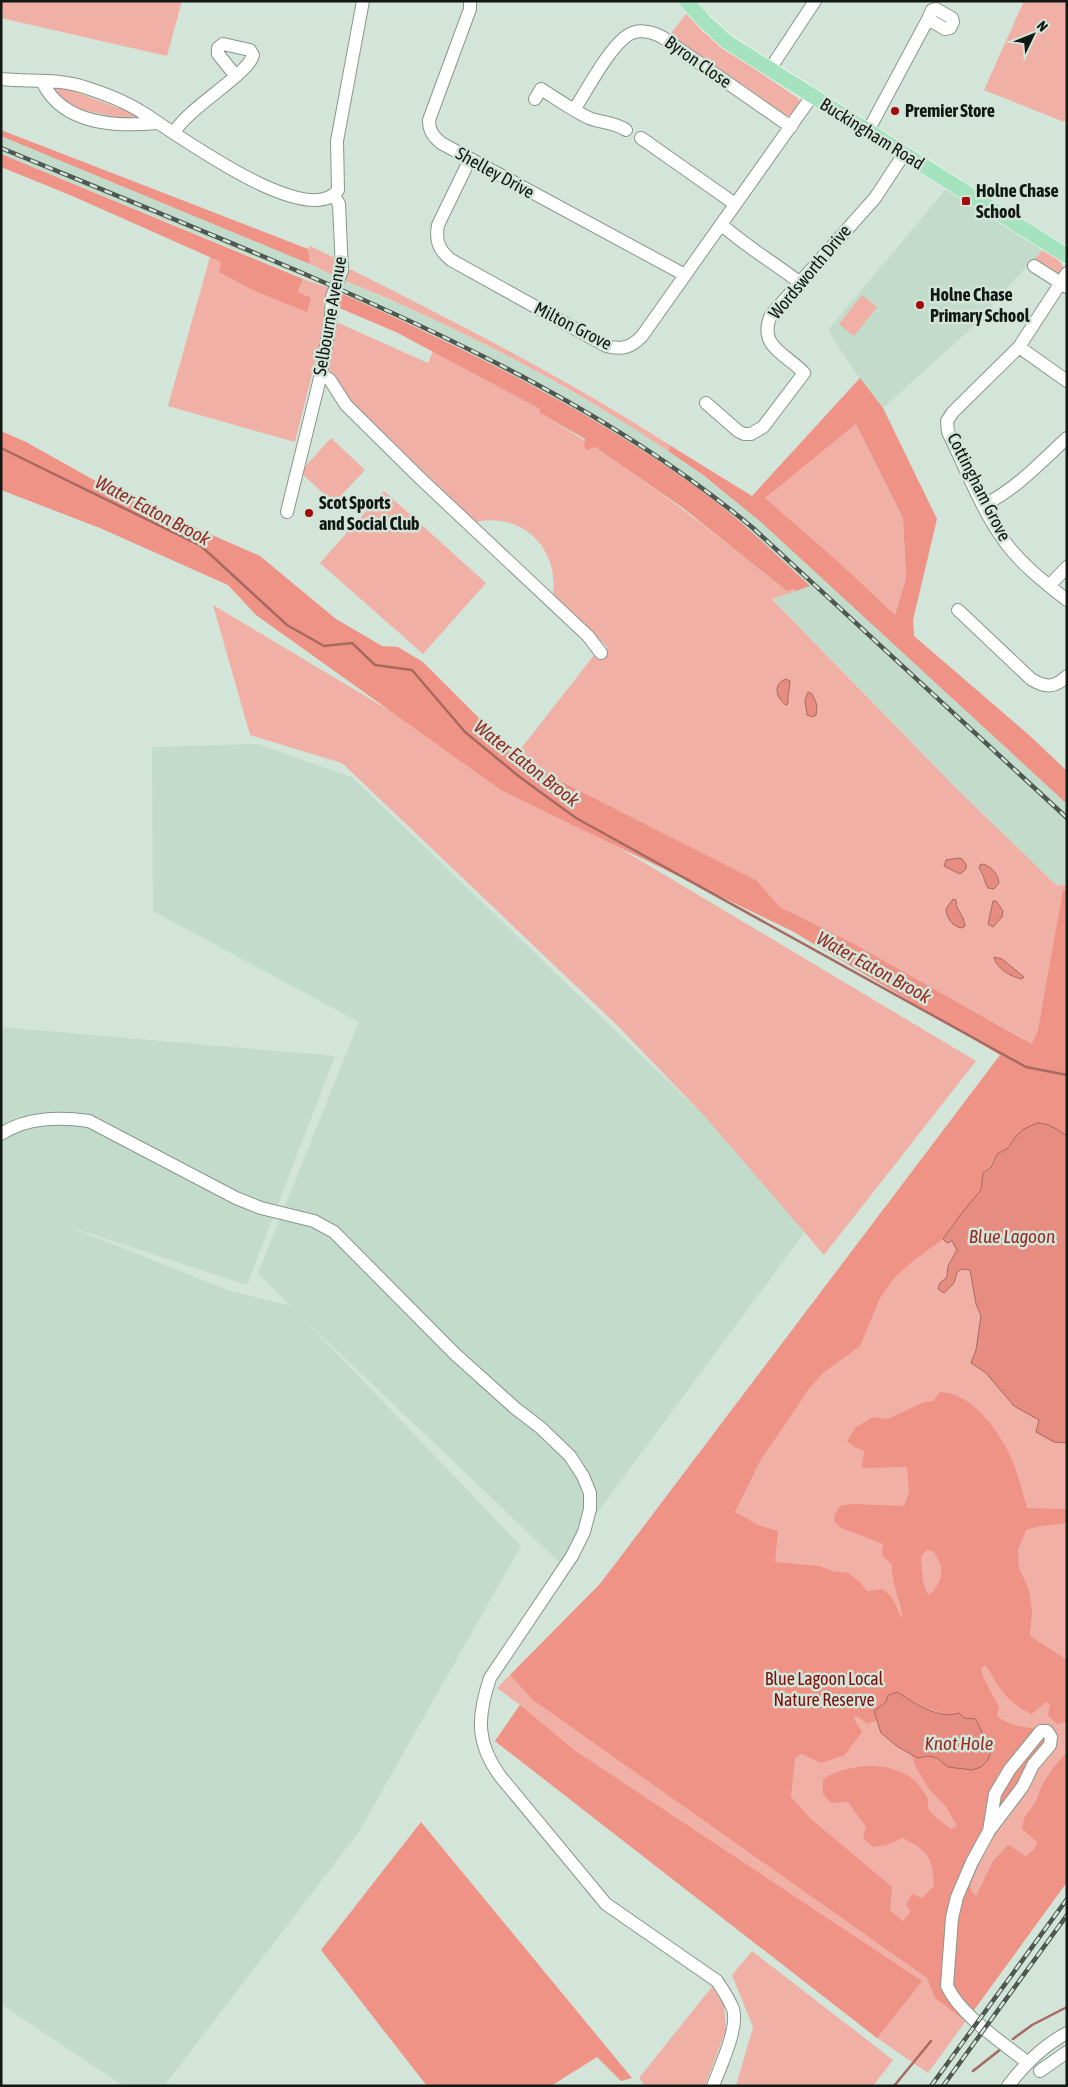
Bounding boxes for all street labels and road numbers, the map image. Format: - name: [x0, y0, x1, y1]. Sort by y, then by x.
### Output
- street label: Byron Close: [661, 31, 736, 92]
- street label: Buckingham Road: [816, 93, 928, 174]
- street label: Shelley Drive: [452, 142, 538, 203]
- street label: Wordsworth Drive: [764, 220, 855, 323]
- street label: Selbourne Avenue: [309, 255, 350, 377]
- street label: Milton Grove: [531, 297, 615, 354]
- street label: Cottingham Grove: [943, 429, 1016, 544]

